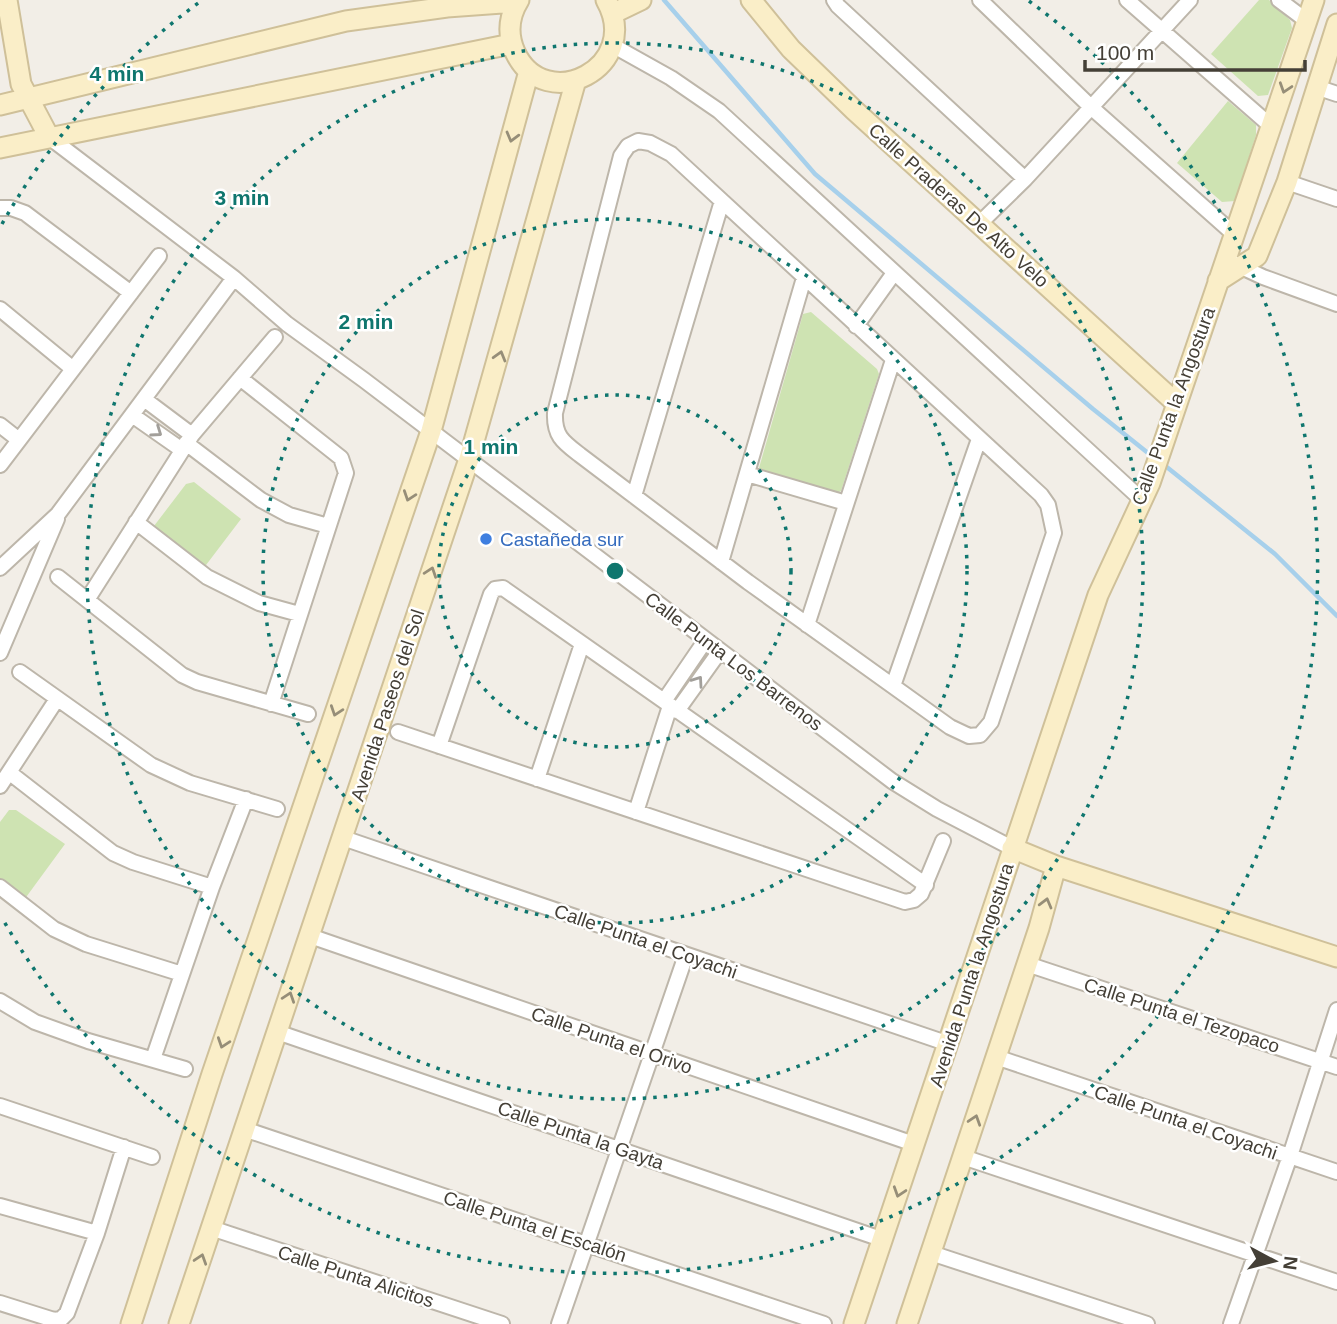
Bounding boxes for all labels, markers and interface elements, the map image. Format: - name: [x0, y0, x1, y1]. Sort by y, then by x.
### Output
- scale bar: [1085, 28, 1306, 72]
- text: 100 m: [1096, 41, 1154, 64]
- text: 4 min: [90, 62, 144, 85]
- one-way arrow: [1279, 81, 1293, 94]
- street label: Calle Praderas De Alto Velo: [865, 119, 1053, 292]
- one-way arrow: [505, 131, 520, 143]
- text: 3 min: [215, 186, 269, 209]
- street label: Calle Punta la Angostura: [1128, 304, 1219, 508]
- text: 2 min: [339, 310, 393, 333]
- one-way arrow: [492, 350, 506, 362]
- one-way arrow: [149, 424, 162, 436]
- text: 1 min: [464, 435, 518, 458]
- one-way arrow: [403, 489, 417, 501]
- place label: Castañeda sur: [500, 529, 624, 550]
- marker: Castañeda sur: [478, 531, 494, 547]
- centre of rings: [603, 559, 627, 583]
- one-way arrow: [423, 567, 437, 579]
- street label: Calle Punta Los Barrenos: [641, 588, 826, 735]
- street label: Avenida Paseos del Sol: [347, 607, 428, 804]
- one-way arrow: [690, 676, 702, 689]
- one-way arrow: [330, 705, 344, 717]
- street label: Avenida Punta la Angostura: [925, 860, 1018, 1090]
- one-way arrow: [1037, 898, 1052, 910]
- street label: Calle Punta el Coyachi: [552, 900, 740, 983]
- street label: Calle Punta el Tezopaco: [1081, 974, 1282, 1057]
- one-way arrow: [281, 992, 295, 1004]
- street label: Calle Punta el Orivo: [529, 1003, 695, 1078]
- one-way arrow: [217, 1036, 231, 1048]
- street label: Calle Punta el Coyachi: [1092, 1081, 1280, 1164]
- street label: Calle Punta la Gayta: [495, 1097, 667, 1174]
- one-way arrow: [967, 1114, 981, 1126]
- one-way arrow: [892, 1186, 907, 1198]
- street label: Calle Punta el Escalón: [441, 1187, 629, 1266]
- north arrow: [1239, 1226, 1309, 1296]
- street label: Calle Punta Alicitos: [275, 1241, 436, 1312]
- one-way arrow: [192, 1254, 207, 1266]
- text: N: [1279, 1255, 1302, 1271]

